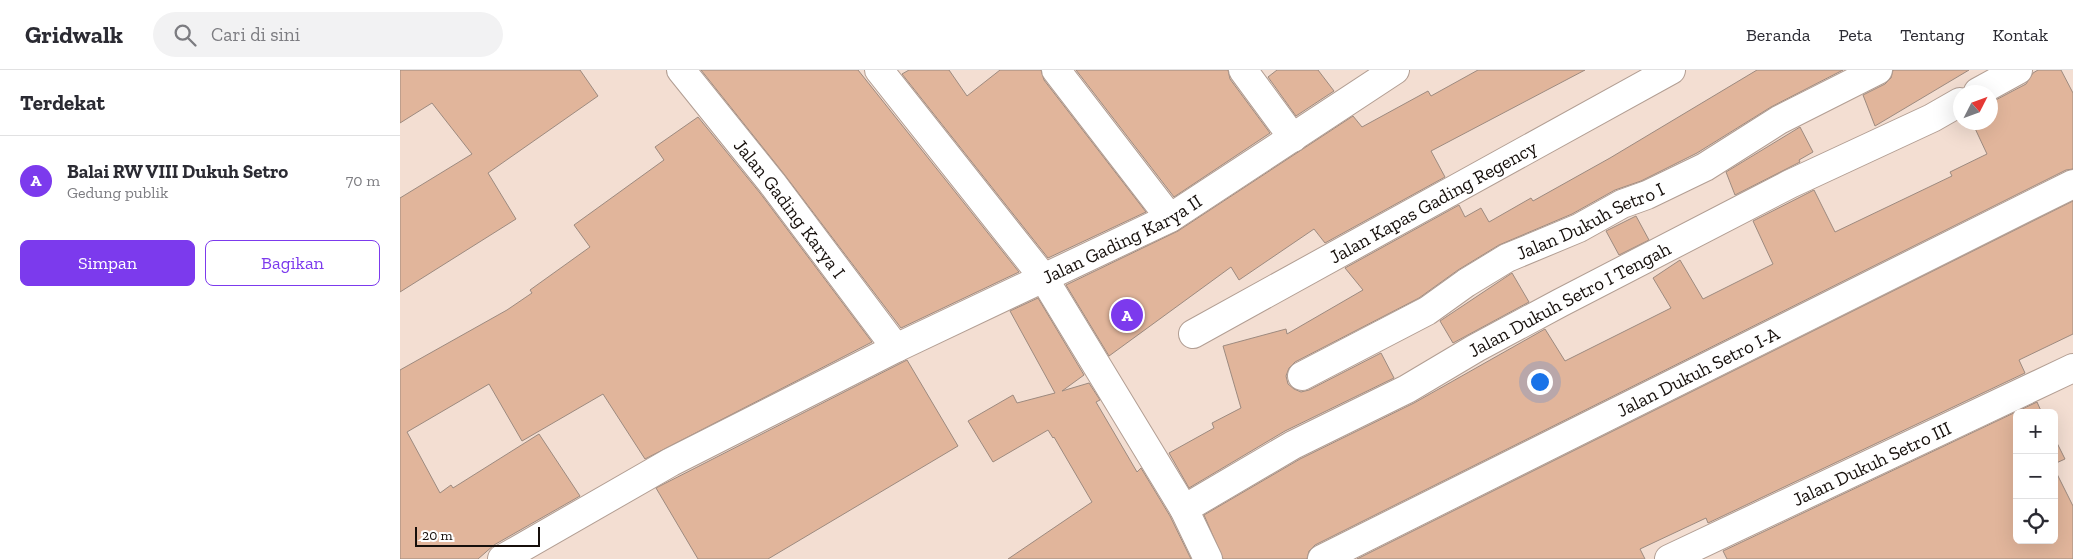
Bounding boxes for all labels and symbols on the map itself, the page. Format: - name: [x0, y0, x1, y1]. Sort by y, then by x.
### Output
- north arrow: [1953, 85, 1998, 130]
- street label: Jalan Gading Karya I: [729, 134, 851, 282]
- street label: Jalan Kapas Gading Regency: [1325, 135, 1541, 268]
- street label: Jalan Dukuh Setro I: [1513, 177, 1668, 264]
- street label: Jalan Gading Karya II: [1039, 189, 1206, 288]
- street label: Jalan Dukuh Setro I Tengah: [1464, 236, 1675, 362]
- pin: A: [1111, 296, 1143, 334]
- street label: Jalan Dukuh Setro I-A: [1613, 321, 1783, 422]
- your location: [1527, 369, 1553, 395]
- street label: Jalan Dukuh Setro III: [1788, 416, 1955, 511]
- scale bar: [415, 524, 540, 547]

